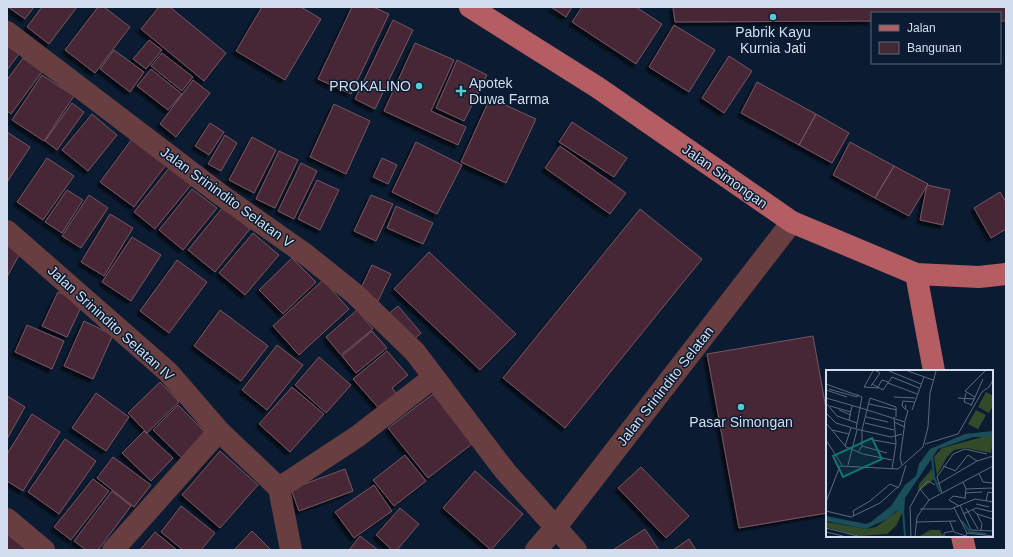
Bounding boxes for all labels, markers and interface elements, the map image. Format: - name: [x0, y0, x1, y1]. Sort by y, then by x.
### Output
- marker: Pabrik Kayu Kurnia Jati: [768, 12, 778, 22]
- legend: [871, 12, 1001, 64]
- text: Jalan: [907, 21, 936, 35]
- place label: Pabrik Kayu Kurnia Jati: [735, 24, 811, 56]
- text: Bangunan: [907, 41, 962, 55]
- place label: Apotek Duwa Farma: [469, 75, 549, 107]
- place label: PROKALINO: [329, 78, 411, 94]
- marker: PROKALINO: [414, 81, 424, 91]
- marker: Apotek Duwa Farma: [456, 86, 466, 96]
- street label: Jalan Simongan: [679, 141, 771, 211]
- street label: Jalan Srinindito Selatan V: [157, 143, 297, 251]
- street label: Jalan Srinindito Selatan IV: [45, 262, 178, 384]
- street label: Jalan Srinindito Selatan: [613, 323, 717, 449]
- inset map: [826, 370, 993, 537]
- marker: Pasar Simongan: [736, 402, 746, 412]
- place label: Pasar Simongan: [689, 414, 793, 430]

